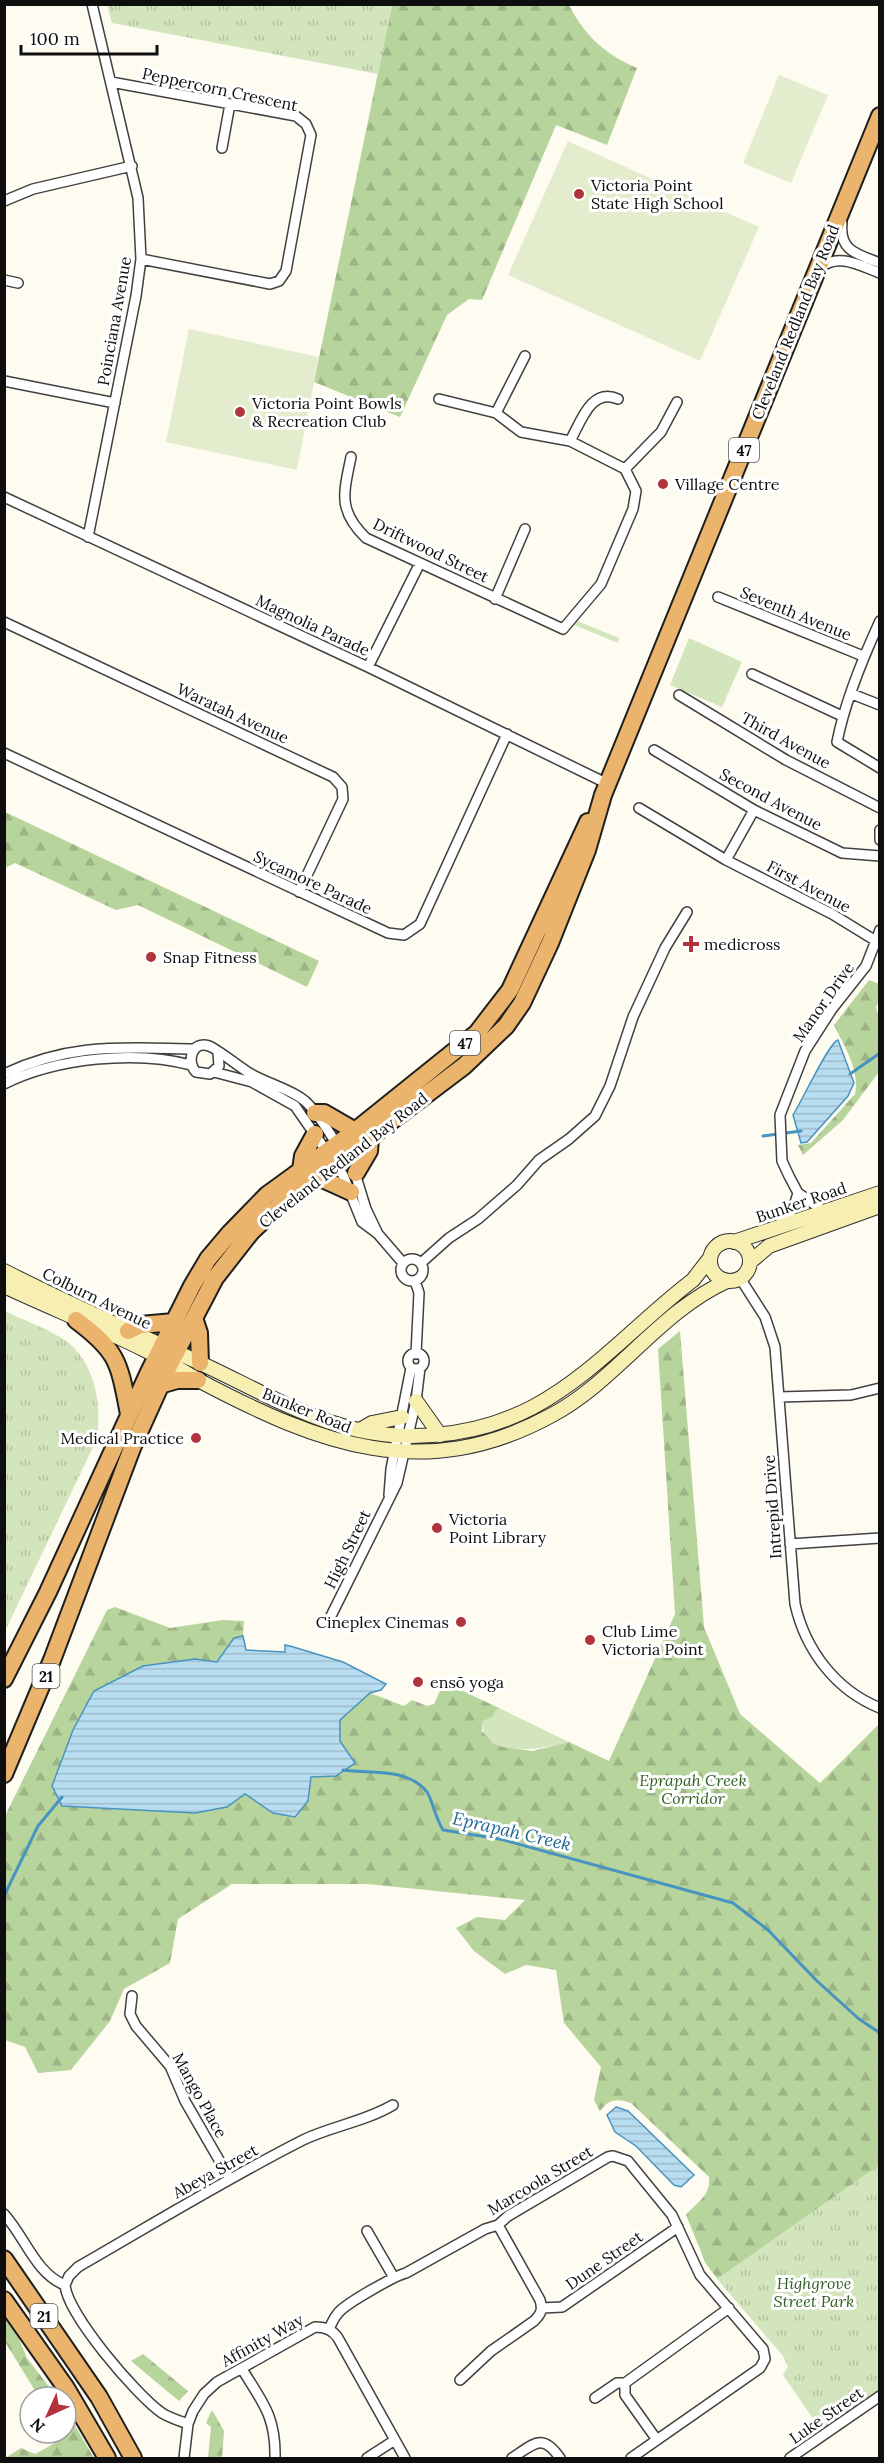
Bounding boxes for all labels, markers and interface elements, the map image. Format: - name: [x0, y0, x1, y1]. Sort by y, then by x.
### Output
- scale bar: [21, 18, 158, 56]
- text: 100 m: [30, 27, 80, 50]
- street label: Peppercorn Crescent: [140, 63, 300, 115]
- place label: Victoria Point State High School: [590, 175, 724, 213]
- marker: Victoria Point State High School: [572, 187, 586, 201]
- street label: Cleveland Redland Bay Road: [747, 221, 844, 423]
- street label: Poinciana Avenue: [93, 255, 135, 387]
- place label: Victoria Point Bowls & Recreation Club: [251, 393, 402, 431]
- marker: Victoria Point Bowls & Recreation Club: [233, 405, 247, 419]
- road number: 47: [729, 438, 759, 462]
- place label: Village Centre: [674, 474, 780, 494]
- marker: Village Centre: [656, 477, 670, 491]
- street label: Driftwood Street: [370, 513, 493, 587]
- street label: Seventh Avenue: [737, 582, 855, 645]
- street label: Magnolia Parade: [253, 590, 373, 660]
- street label: Waratah Avenue: [174, 678, 292, 748]
- street label: Third Avenue: [738, 707, 835, 773]
- street label: Second Avenue: [716, 764, 826, 835]
- street label: Sycamore Parade: [251, 846, 376, 918]
- street label: First Avenue: [764, 856, 855, 917]
- place label: medicross: [704, 934, 780, 954]
- marker: medicross: [682, 935, 700, 953]
- place label: Snap Fitness: [163, 947, 257, 967]
- marker: Snap Fitness: [144, 950, 158, 964]
- street label: Manor Drive: [788, 958, 858, 1046]
- road number: 47: [450, 1031, 480, 1055]
- street label: Cleveland Redland Bay Road: [255, 1088, 432, 1232]
- street label: Bunker Road: [753, 1177, 849, 1227]
- street label: Colburn Avenue: [39, 1263, 155, 1333]
- street label: Bunker Road: [259, 1383, 355, 1437]
- place label: Medical Practice: [60, 1428, 184, 1448]
- marker: Medical Practice: [189, 1431, 203, 1445]
- street label: Intrepid Drive: [758, 1454, 786, 1560]
- street label: High Street: [319, 1506, 375, 1592]
- place label: Victoria Point Library: [448, 1509, 547, 1547]
- marker: Victoria Point Library: [430, 1521, 444, 1535]
- place label: Cineplex Cinemas: [316, 1612, 449, 1632]
- marker: Cineplex Cinemas: [454, 1615, 468, 1629]
- place label: Club Lime Victoria Point: [601, 1621, 705, 1659]
- marker: Club Lime Victoria Point: [583, 1633, 597, 1647]
- road number: 21: [32, 1664, 60, 1688]
- place label: ensō yoga: [430, 1672, 504, 1692]
- marker: ensō yoga: [411, 1675, 425, 1689]
- park label: Eprapah Creek Corridor: [639, 1770, 747, 1808]
- water label: Eprapah Creek: [450, 1806, 574, 1856]
- street label: Mango Place: [168, 2049, 232, 2141]
- street label: Abeya Street: [168, 2139, 262, 2203]
- street label: Marcoola Street: [484, 2140, 597, 2219]
- street label: Dune Street: [562, 2226, 647, 2294]
- park label: Highgrove Street Park: [774, 2273, 854, 2311]
- road number: 21: [30, 2304, 57, 2328]
- street label: Affinity Way: [217, 2309, 307, 2371]
- street label: Luke Street: [785, 2382, 867, 2448]
- north arrow: [18, 2385, 78, 2445]
- text: N: [26, 2414, 49, 2437]

